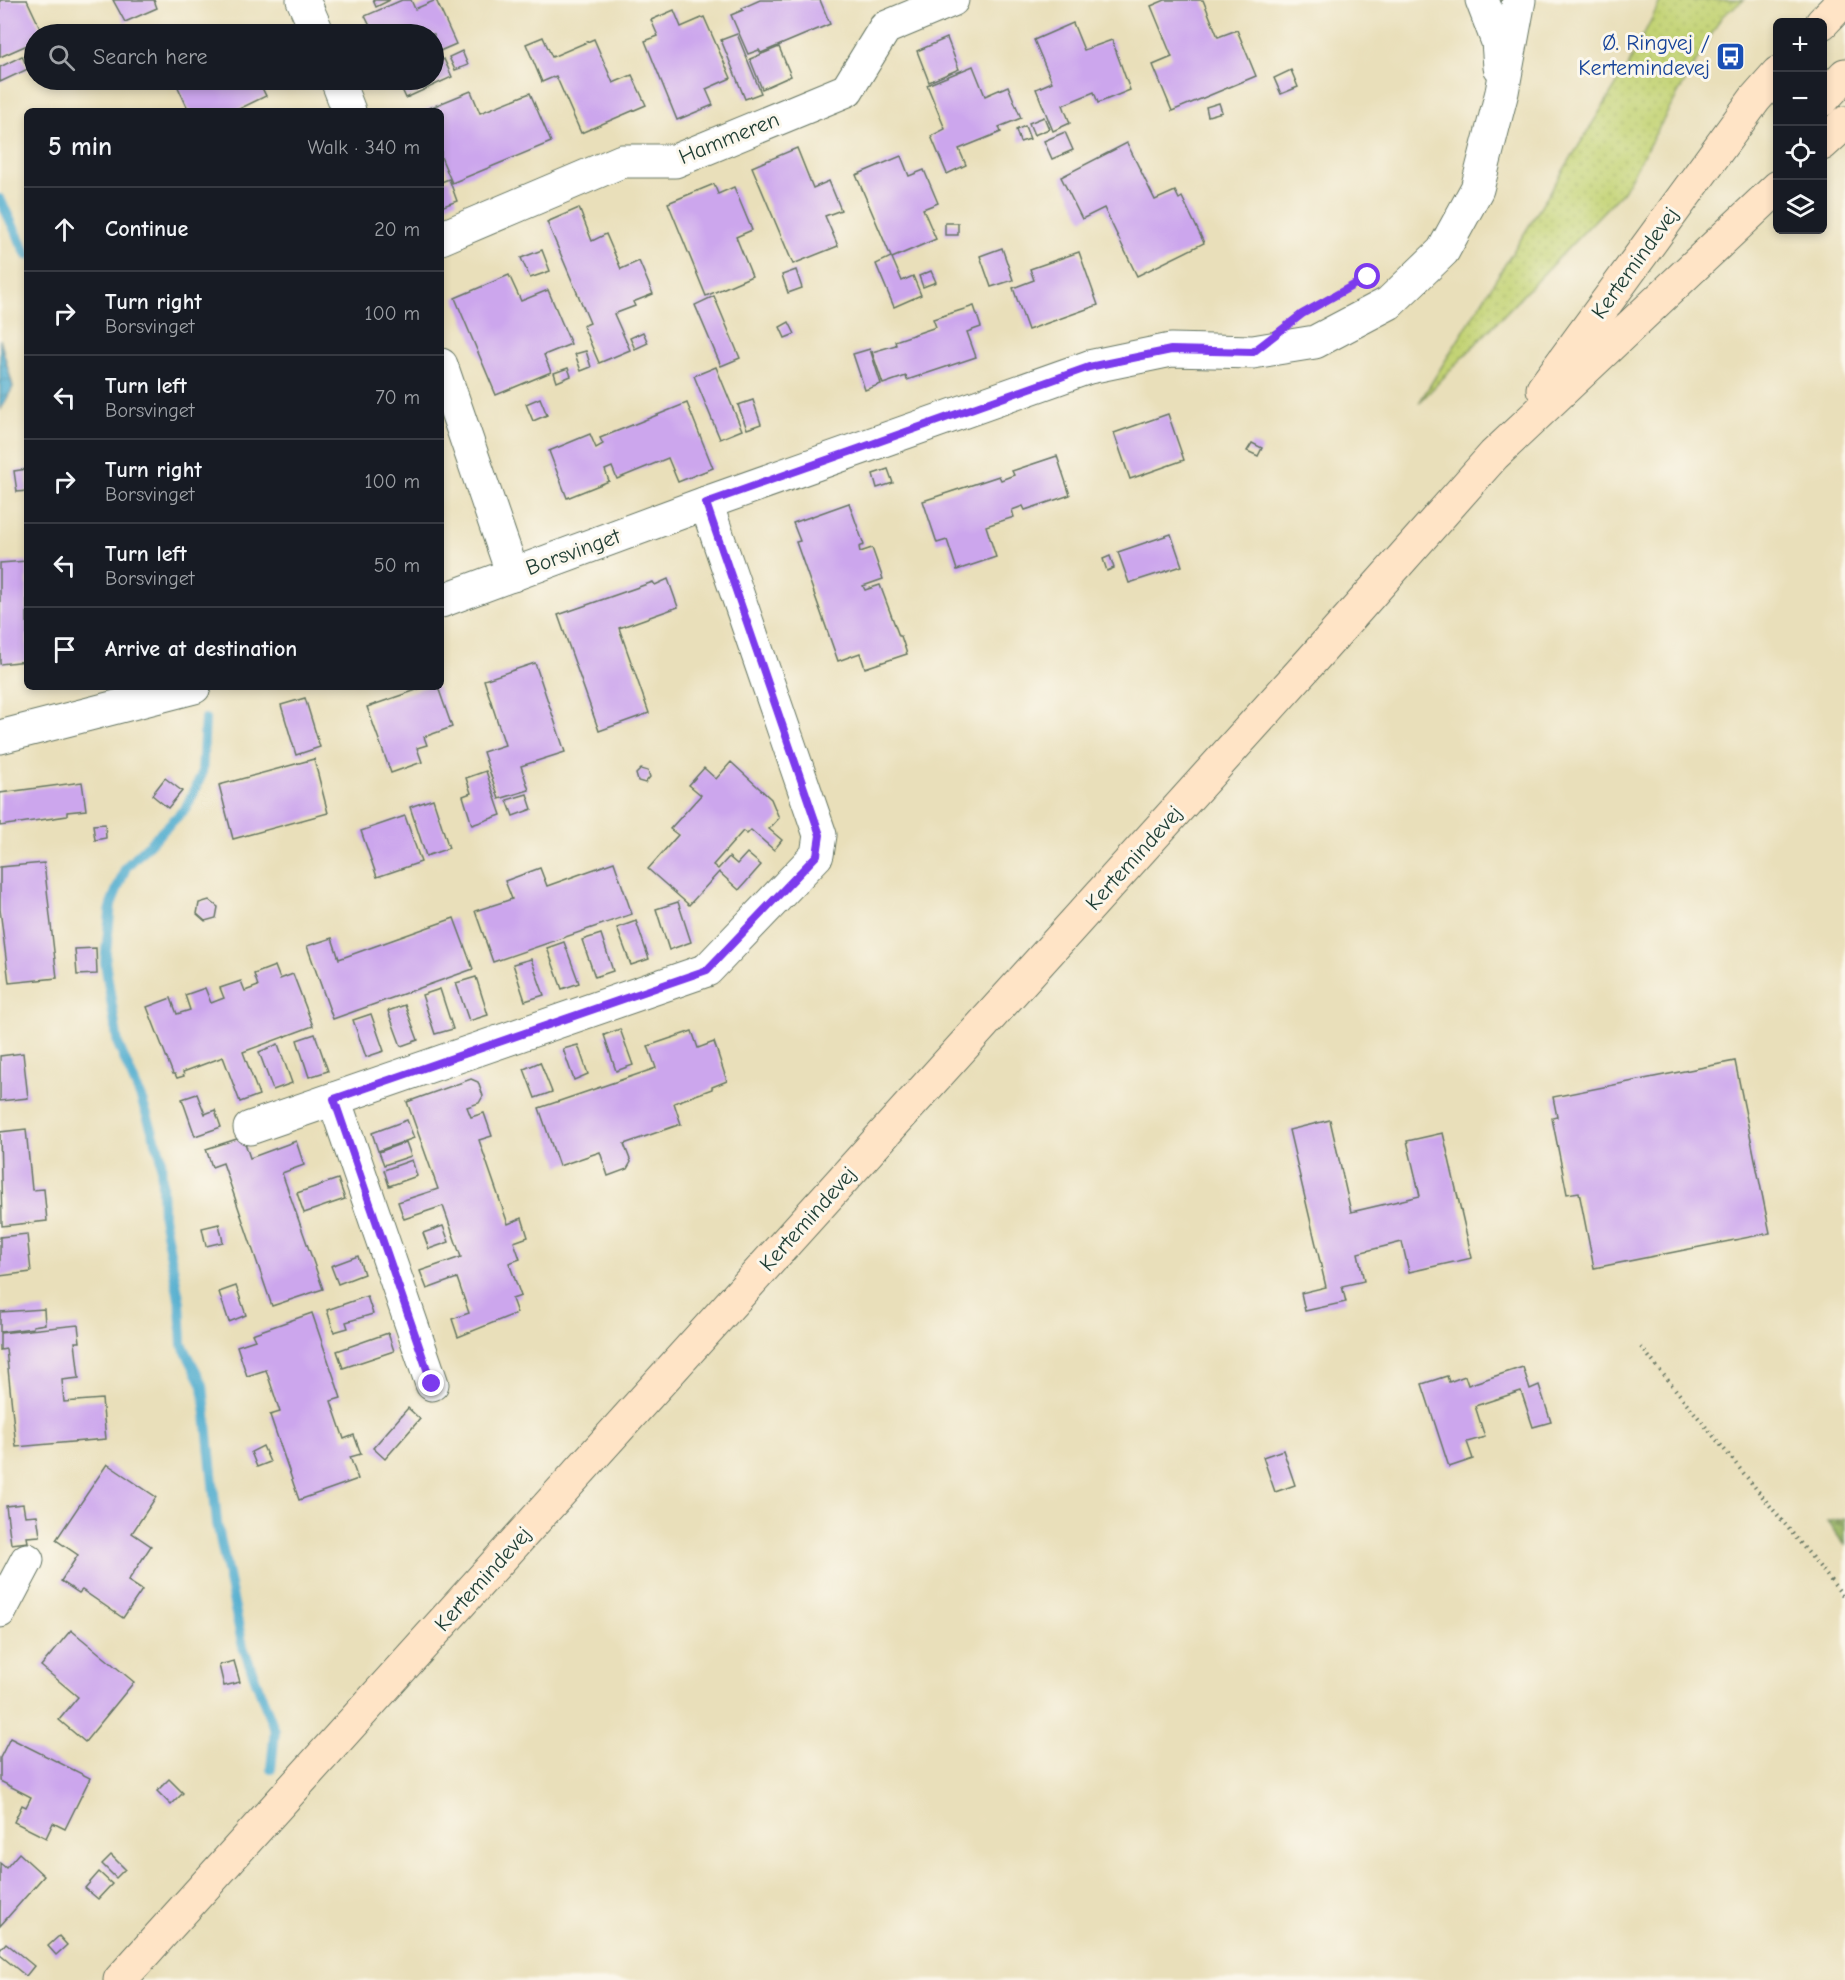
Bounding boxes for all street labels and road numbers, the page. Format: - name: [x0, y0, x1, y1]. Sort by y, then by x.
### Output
- street label: Hammeren: [675, 106, 783, 170]
- street label: Kertemindevej: [1586, 202, 1684, 324]
- street label: Borsvinget: [522, 523, 624, 581]
- street label: Kertemindevej: [1080, 800, 1188, 916]
- street label: Kertemindevej: [754, 1161, 862, 1277]
- street label: Kertemindevej: [429, 1521, 537, 1637]

